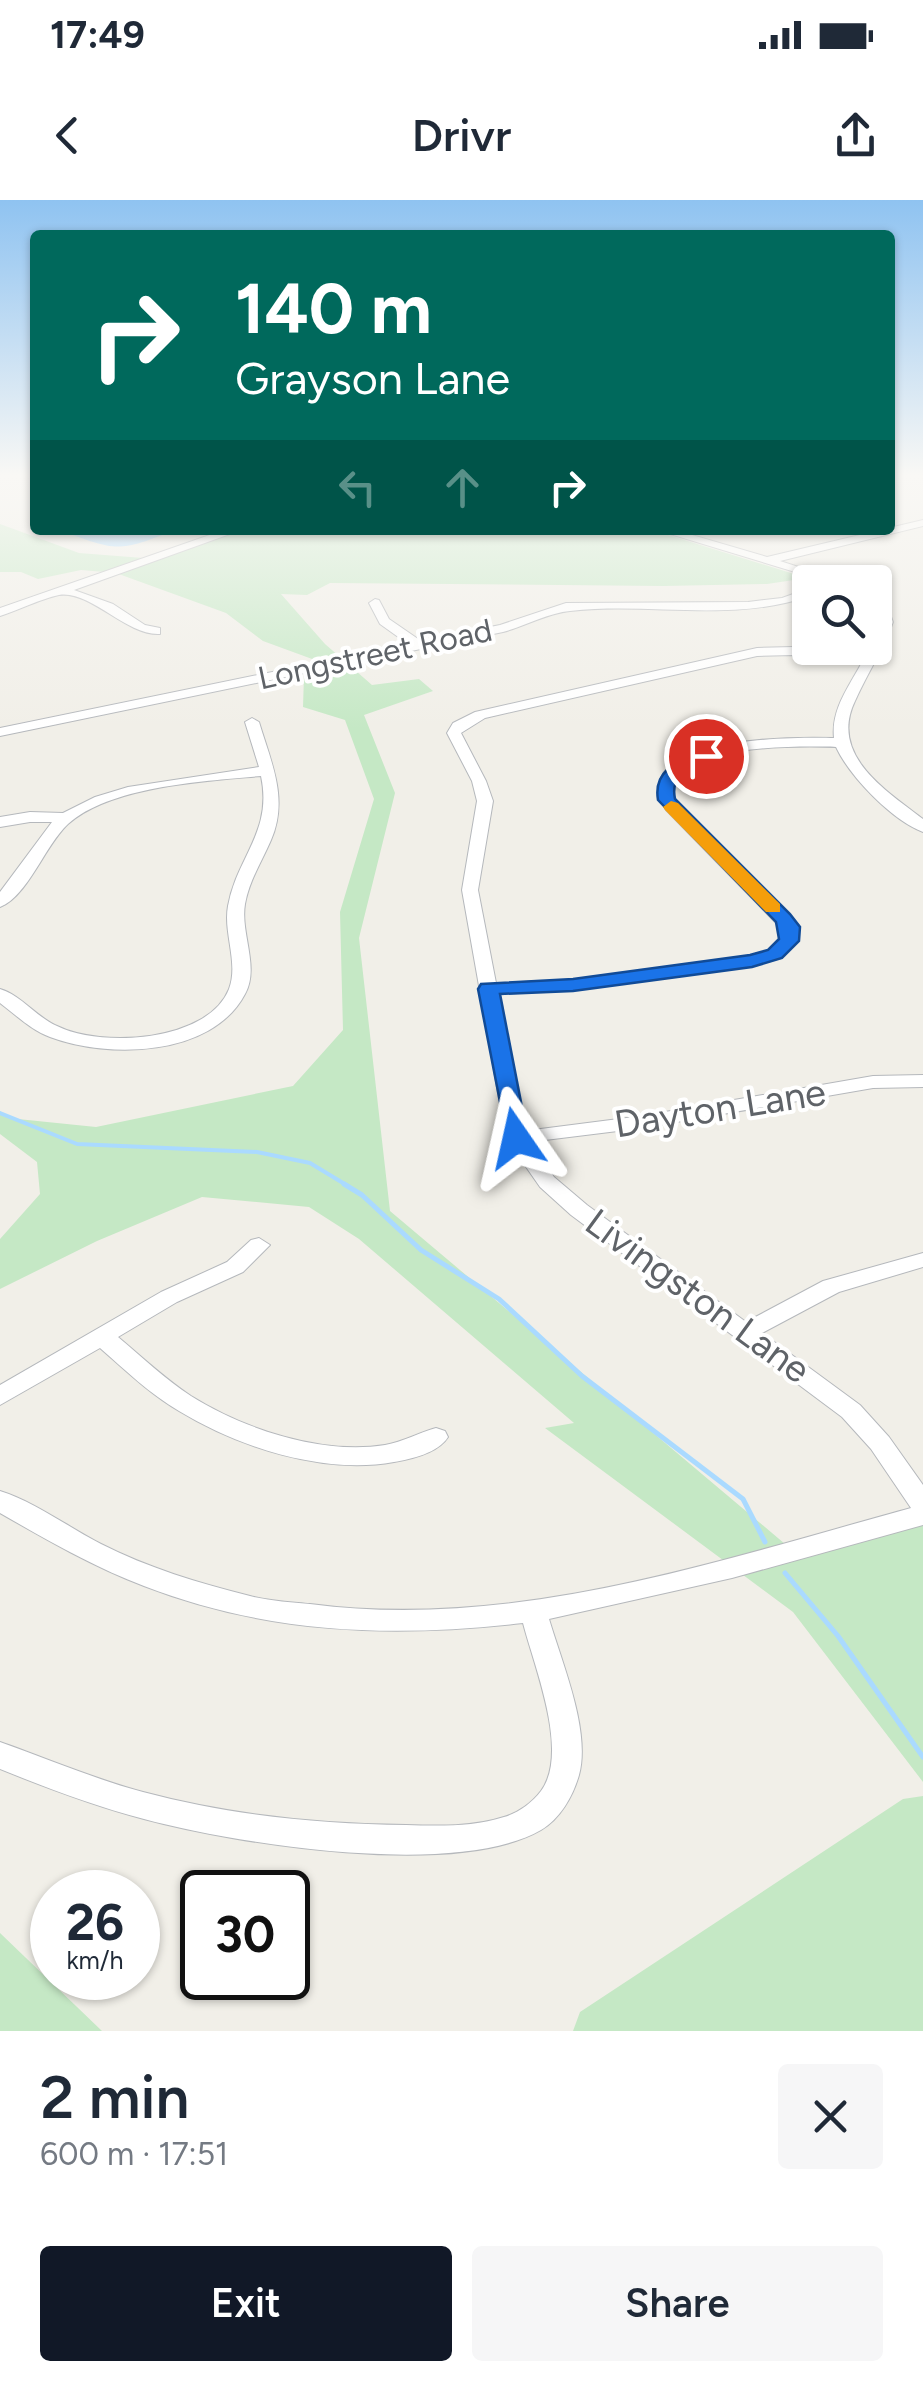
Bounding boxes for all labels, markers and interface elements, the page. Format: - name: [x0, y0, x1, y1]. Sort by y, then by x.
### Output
- text: 17:49: [50, 12, 145, 58]
- icon: back: [40, 108, 95, 163]
- text: Drivr: [412, 108, 511, 162]
- icon: share: [828, 108, 883, 163]
- text: 140 m: [235, 266, 432, 351]
- icon: right: [70, 270, 200, 400]
- text: Grayson Lane: [235, 351, 510, 405]
- icon: left: [330, 460, 385, 515]
- icon: ahead: [435, 460, 490, 515]
- icon: right: [540, 460, 595, 515]
- map controls: [792, 565, 892, 665]
- button: search: [792, 565, 892, 665]
- street label: Longstreet Road: [255, 611, 495, 697]
- pin: [664, 714, 749, 799]
- icon: arrive: [679, 729, 734, 784]
- street label: Dayton Lane: [611, 1069, 829, 1147]
- position arrow: [464, 1086, 568, 1190]
- street label: Livingston Lane: [577, 1199, 819, 1393]
- speed limit sign: 30: [180, 1870, 310, 2000]
- text: 26: [66, 1892, 124, 1953]
- text: km/h: [66, 1945, 124, 1975]
- text: 2 min: [40, 2061, 189, 2133]
- button: close: [778, 2064, 883, 2169]
- text: 600 m · 17:51: [40, 2135, 228, 2173]
- button: Exit: [40, 2246, 452, 2361]
- button: Share: [472, 2246, 883, 2361]

